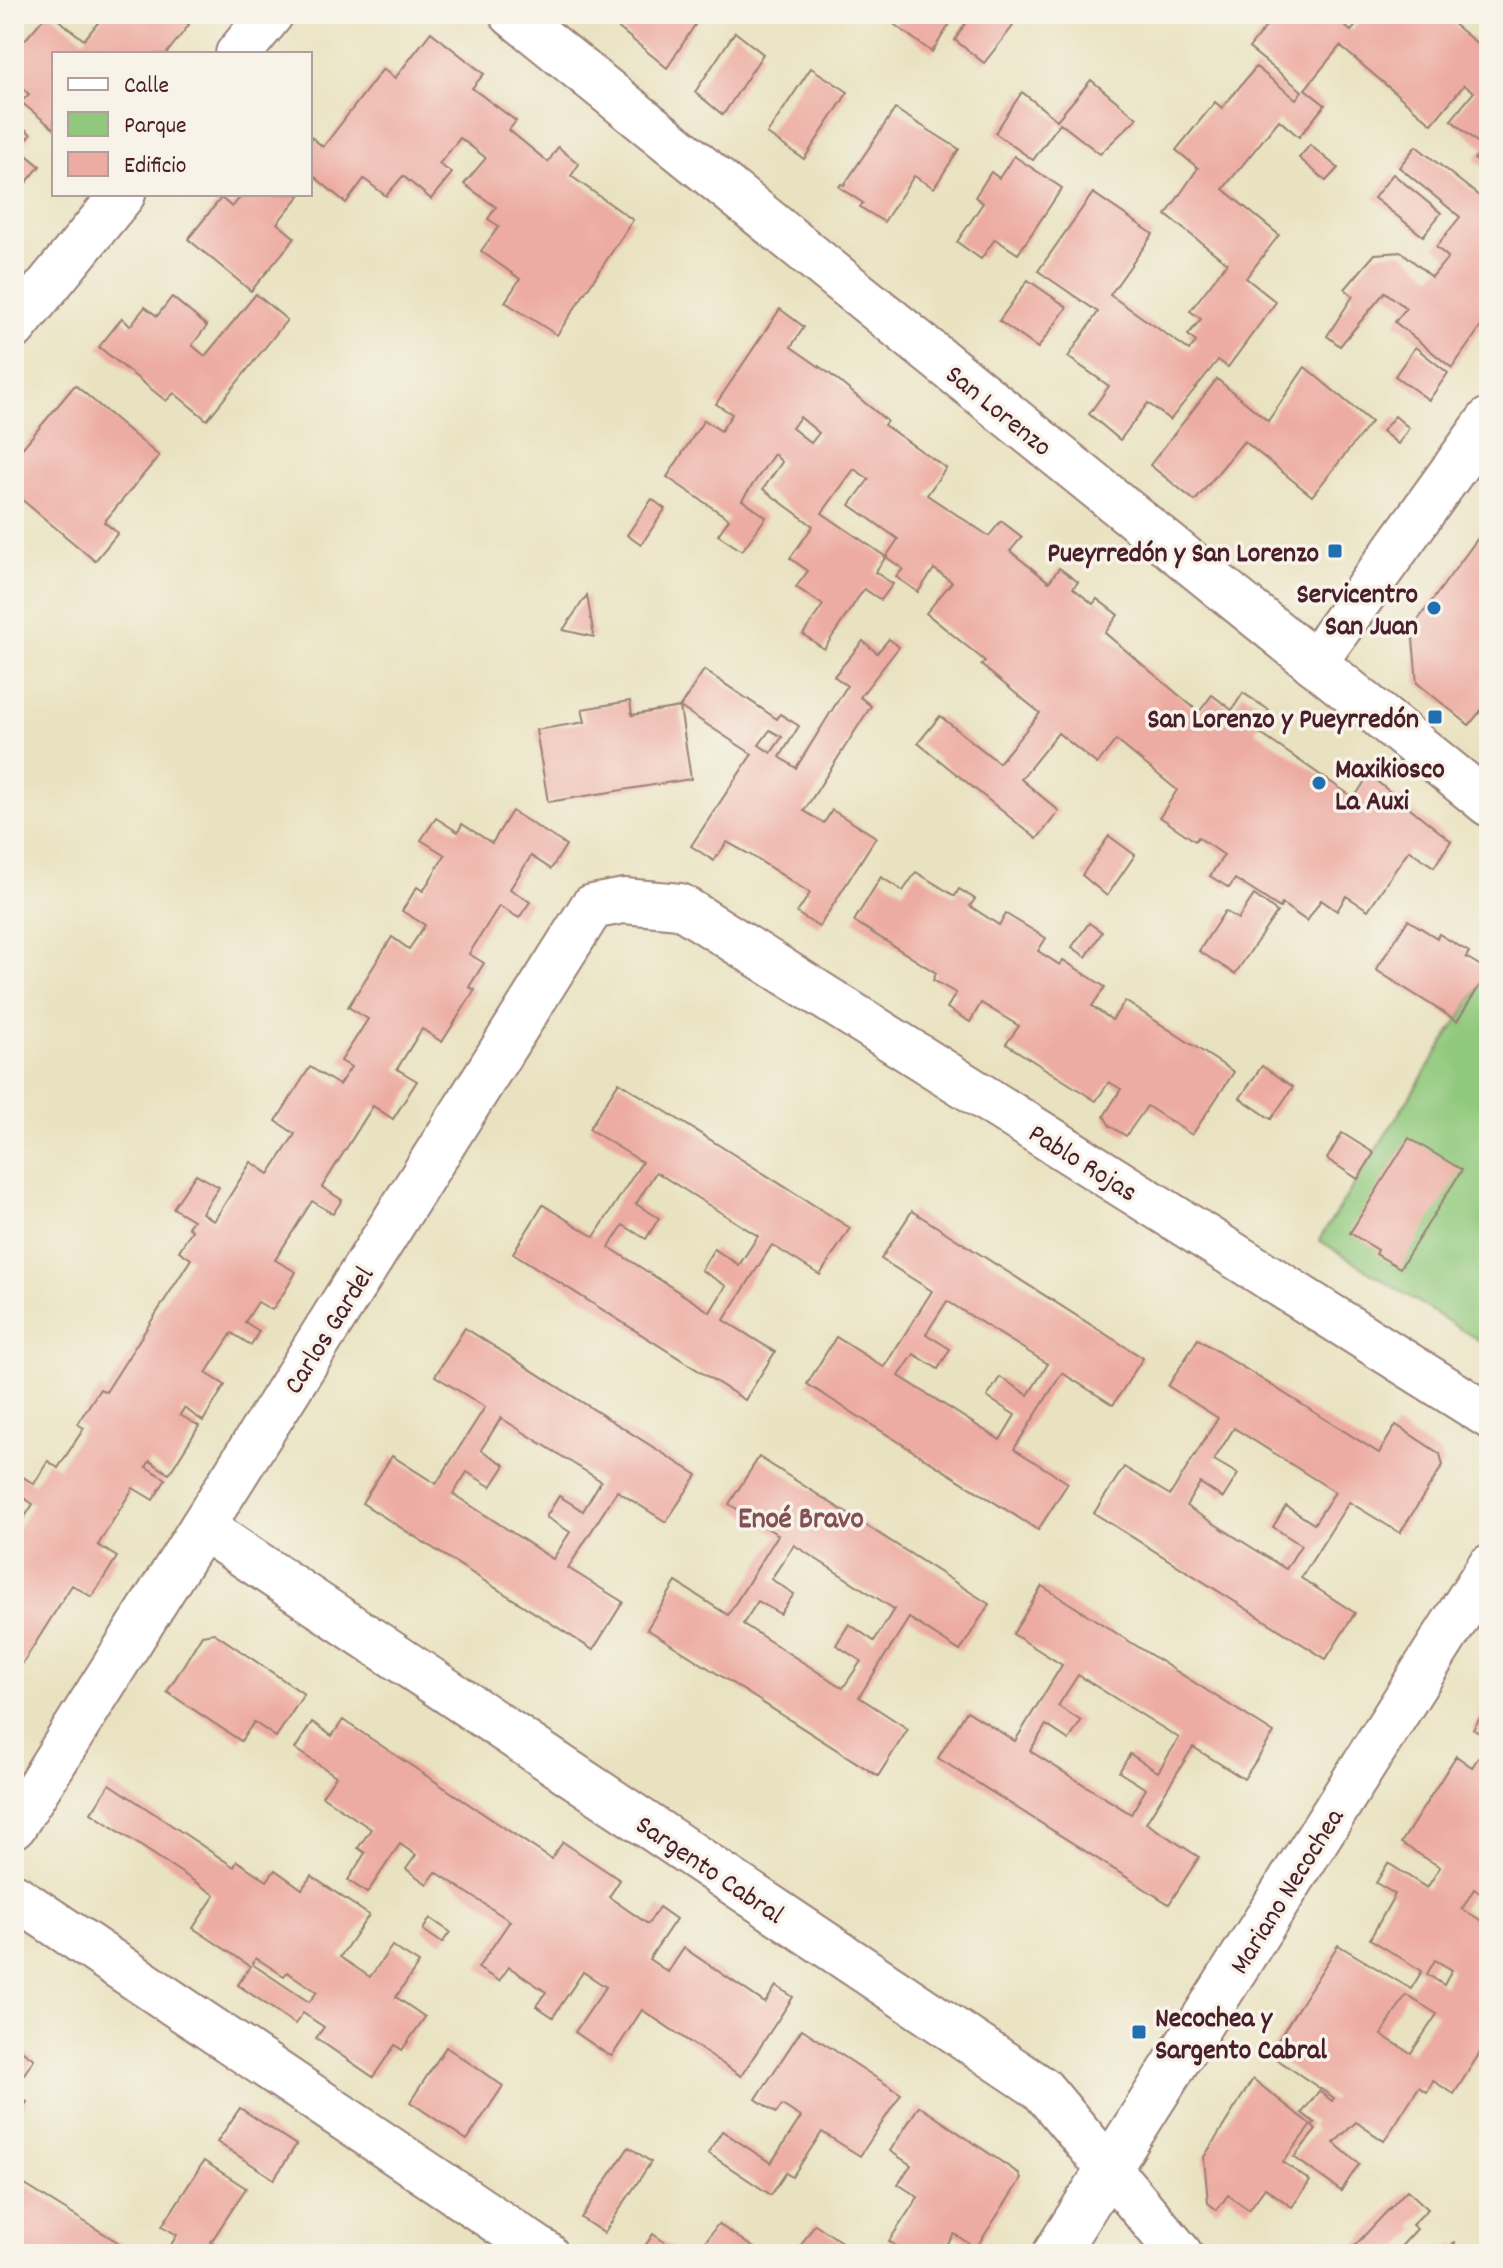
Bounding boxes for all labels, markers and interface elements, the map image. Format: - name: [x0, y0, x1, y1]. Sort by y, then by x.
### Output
- legend: [52, 52, 312, 196]
- text: Calle: [124, 70, 169, 104]
- text: Parque: [124, 110, 187, 144]
- text: Edificio: [124, 150, 186, 184]
- street label: San Lorenzo: [935, 357, 1059, 469]
- place label: Pueyrredón y San Lorenzo: [1047, 536, 1319, 576]
- marker: Pueyrredón y San Lorenzo: [1326, 542, 1344, 560]
- place label: Servicentro San Juan: [1296, 577, 1418, 649]
- marker: Servicentro San Juan: [1425, 599, 1443, 617]
- place label: San Lorenzo y Pueyrredón: [1147, 702, 1419, 742]
- marker: San Lorenzo y Pueyrredón: [1426, 708, 1444, 726]
- place label: Maxikiosco La Auxi: [1335, 752, 1445, 824]
- marker: Maxikiosco La Auxi: [1310, 774, 1328, 792]
- street label: Pablo Rojas: [1019, 1116, 1144, 1214]
- street label: Carlos Gardel: [276, 1260, 387, 1403]
- district label: Enoé Bravo: [738, 1500, 864, 1543]
- street label: Mariano Necochea: [1222, 1801, 1357, 1984]
- street label: Sargento Cabral: [626, 1808, 791, 1937]
- place label: Necochea y Sargento Cabral: [1155, 2001, 1327, 2073]
- marker: Necochea y Sargento Cabral: [1130, 2023, 1148, 2041]

